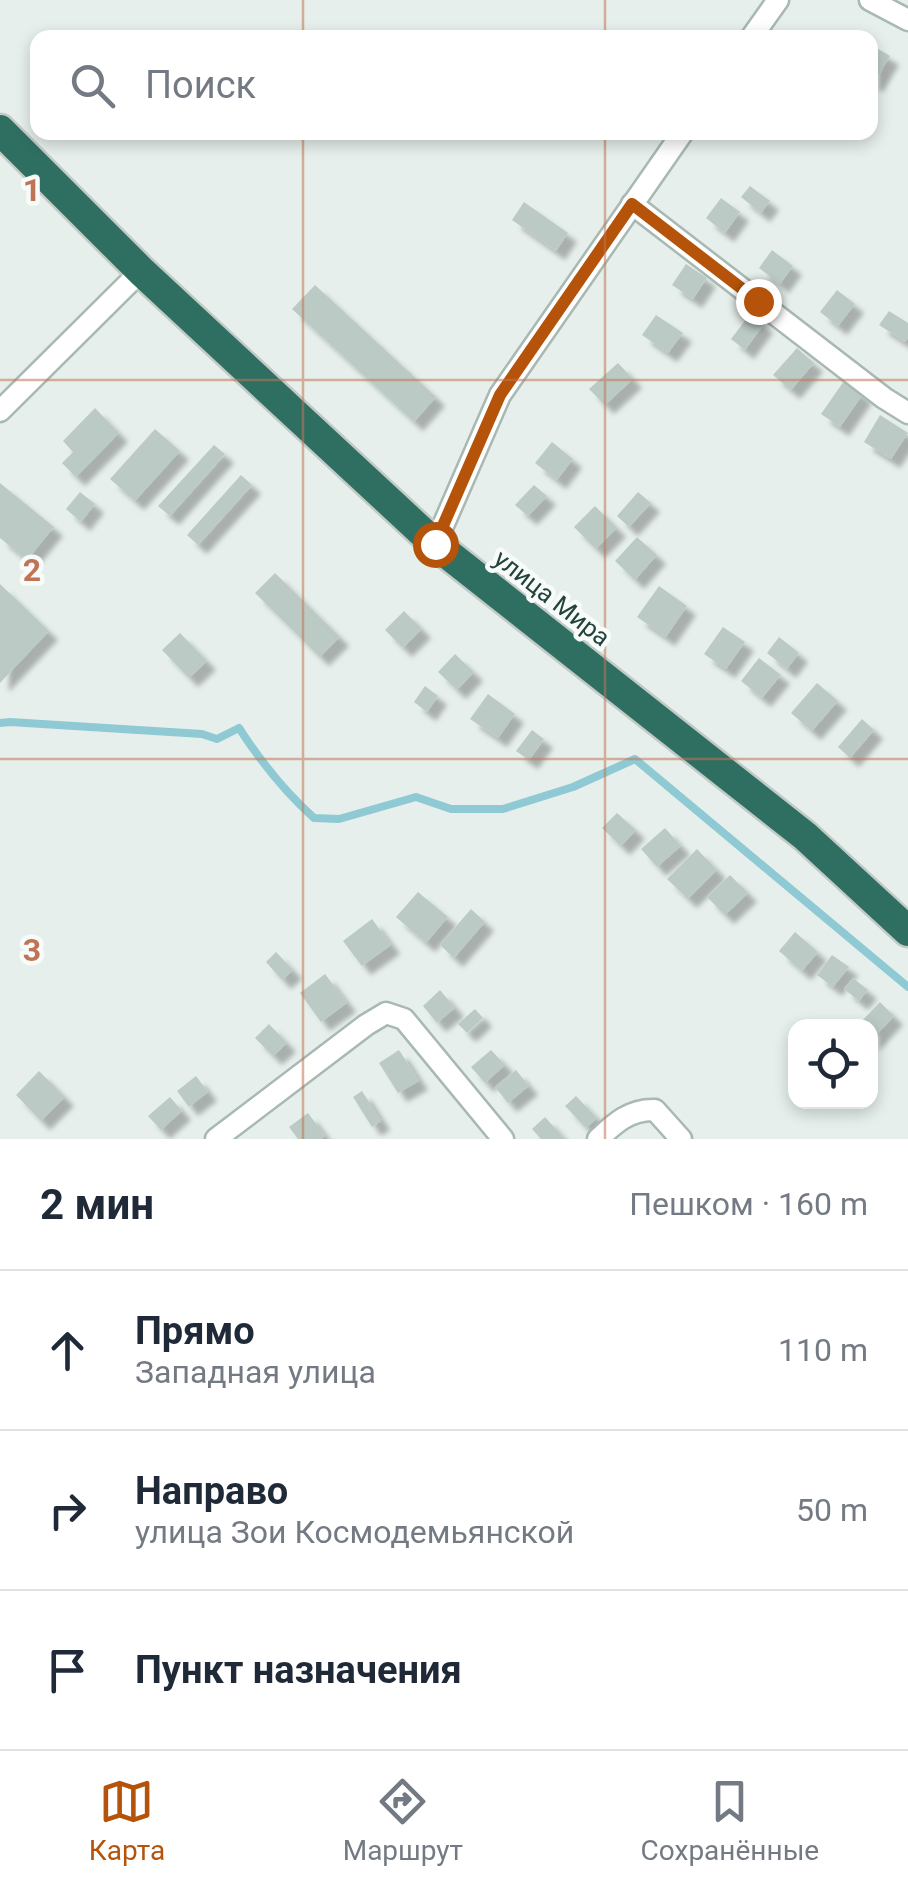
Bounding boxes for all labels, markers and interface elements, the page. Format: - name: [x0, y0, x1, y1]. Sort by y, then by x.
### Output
- search box: [30, 30, 878, 140]
- icon: search: [65, 58, 120, 113]
- text: Поиск: [145, 63, 256, 107]
- text: 1: [23, 171, 41, 209]
- route end: [736, 279, 782, 325]
- route start: [413, 522, 459, 568]
- street label: улица Мира: [488, 544, 616, 652]
- text: 2: [23, 551, 41, 589]
- text: 3: [23, 931, 41, 969]
- map controls: [788, 1019, 878, 1109]
- button: locate: [788, 1019, 878, 1109]
- text: 2 мин: [40, 1180, 154, 1229]
- text: Пешком · 160 m: [629, 1185, 868, 1223]
- text: Прямо: [135, 1309, 255, 1353]
- icon: ahead: [40, 1323, 95, 1378]
- text: 110 m: [778, 1331, 868, 1369]
- text: Западная улица: [135, 1353, 376, 1391]
- text: Направо: [135, 1469, 288, 1513]
- icon: right: [40, 1483, 95, 1538]
- text: 50 m: [796, 1491, 868, 1529]
- text: улица Зои Космодемьянской: [135, 1513, 574, 1551]
- icon: arrive: [40, 1643, 95, 1698]
- text: Пункт назначения: [135, 1648, 462, 1692]
- tab: Карта: [89, 1774, 165, 1867]
- tab: Маршрут: [343, 1774, 463, 1867]
- tab: Сохранённые: [641, 1774, 819, 1867]

